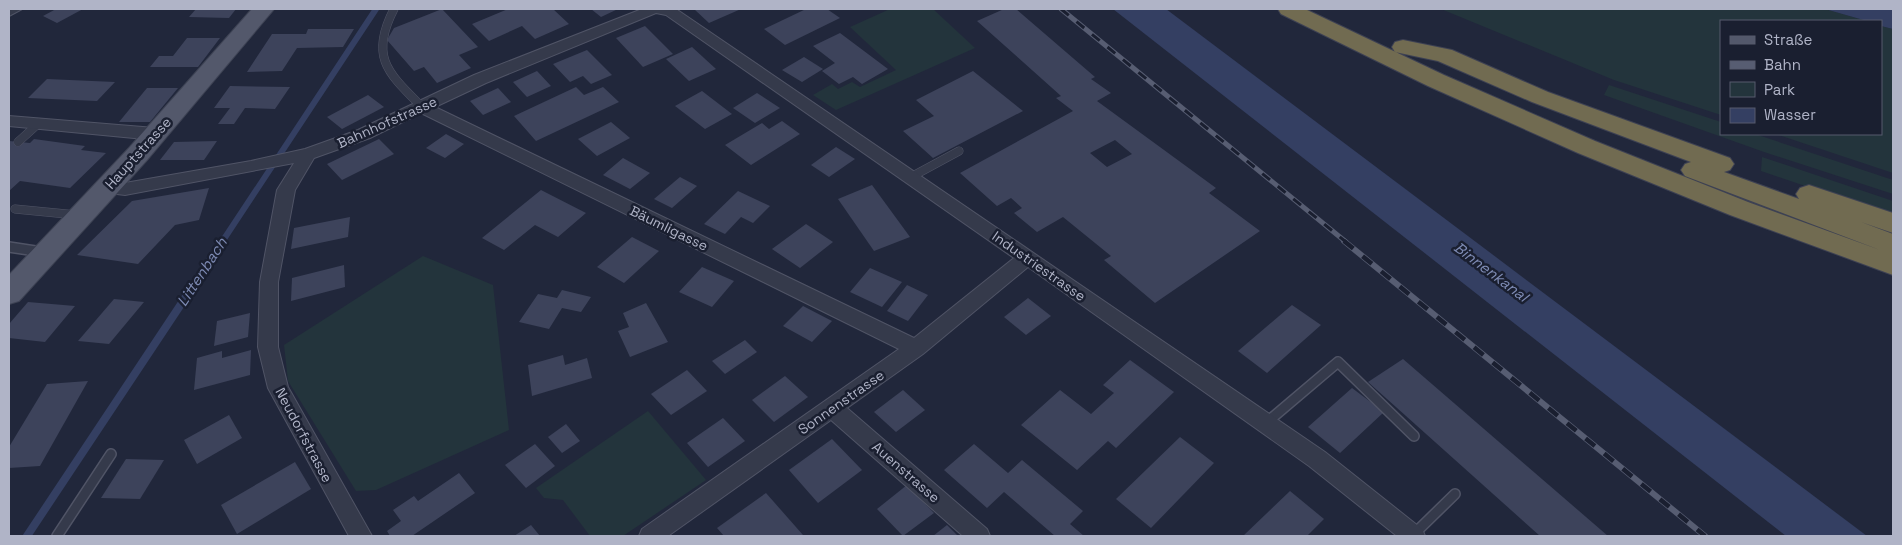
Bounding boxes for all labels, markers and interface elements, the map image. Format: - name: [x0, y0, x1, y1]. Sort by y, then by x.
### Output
- legend: [1720, 20, 1882, 135]
- text: Straße: [1764, 30, 1813, 49]
- text: Bahn: [1764, 55, 1801, 74]
- text: Park: [1764, 80, 1795, 99]
- street label: Bahnhofstrasse: [334, 92, 440, 152]
- text: Wasser: [1764, 105, 1816, 124]
- street label: Hauptstrasse: [101, 113, 175, 193]
- street label: Bäumligasse: [627, 201, 711, 255]
- street label: Industriestrasse: [989, 227, 1089, 305]
- water label: Littenbach: [172, 233, 231, 310]
- water label: Binnenkanal: [1450, 238, 1534, 307]
- street label: Sonnenstrasse: [794, 366, 888, 438]
- street label: Neudorfstrasse: [271, 384, 337, 486]
- street label: Auenstrasse: [868, 438, 944, 506]

